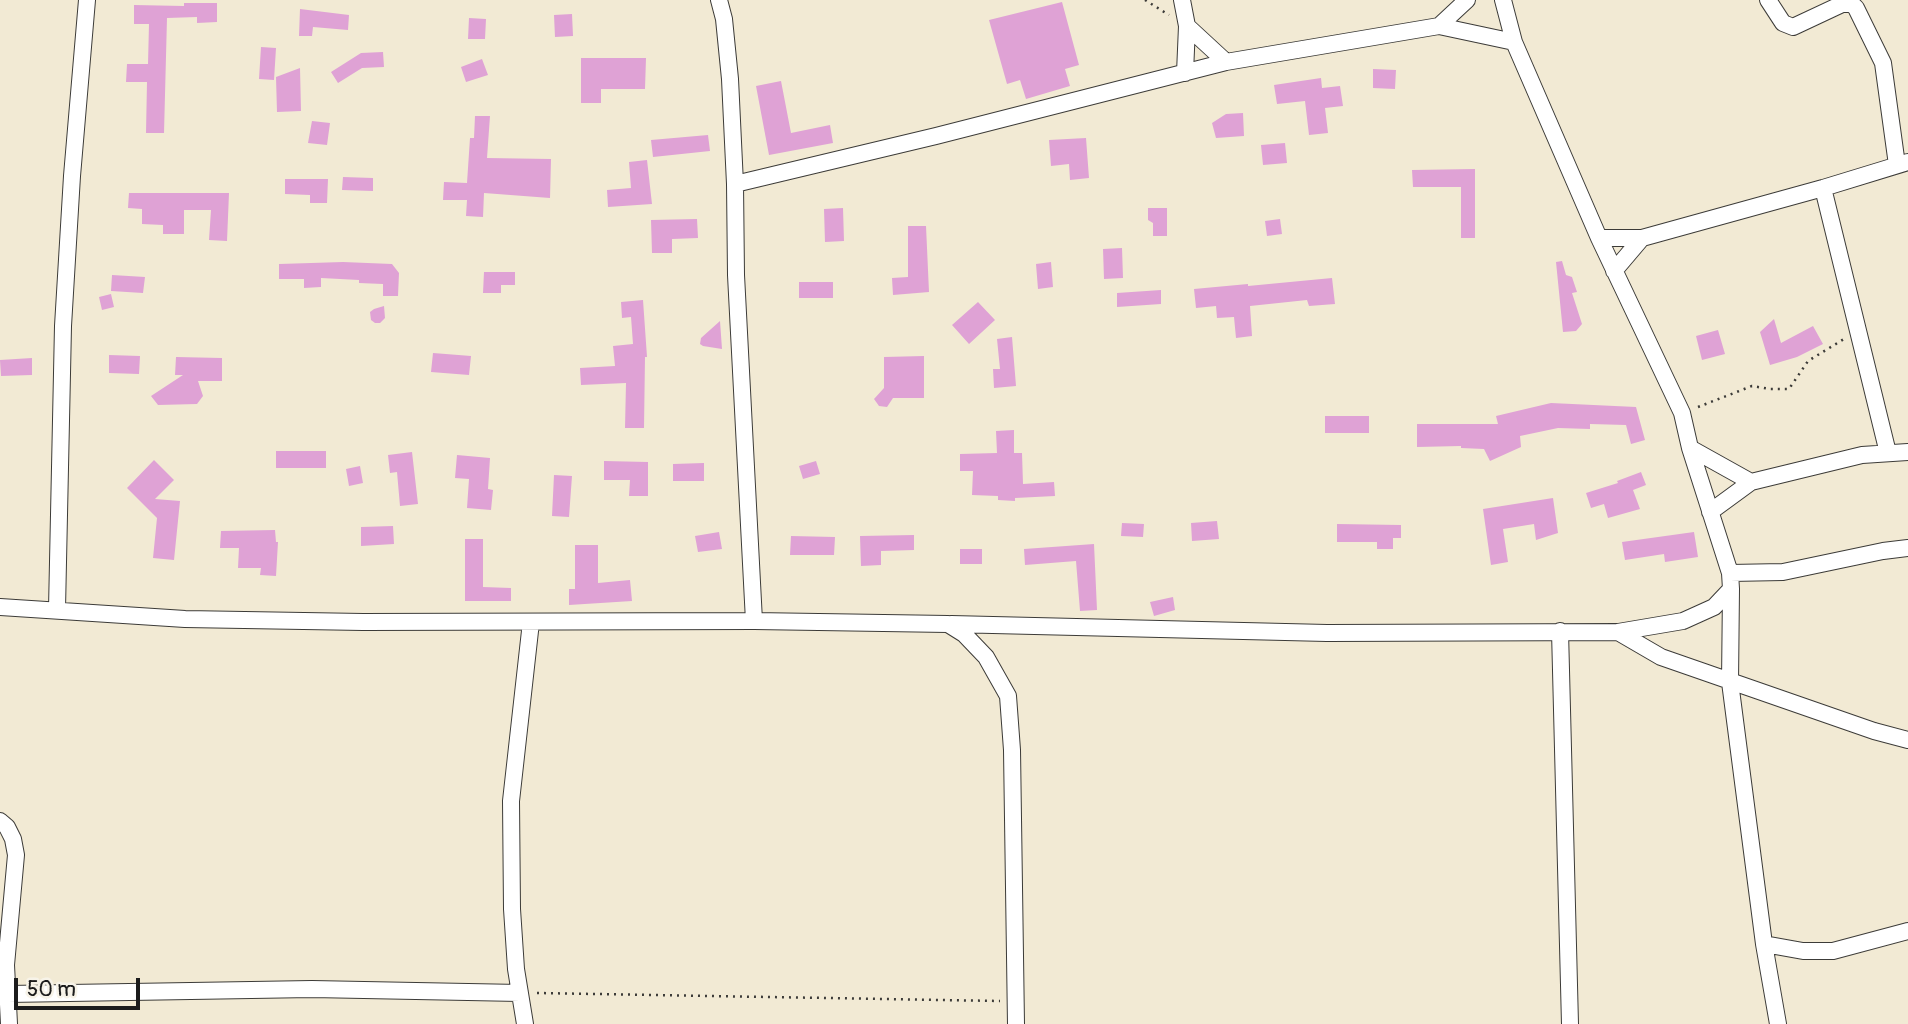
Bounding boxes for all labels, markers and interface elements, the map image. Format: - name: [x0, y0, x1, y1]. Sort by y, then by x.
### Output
- scale bar: [18, 964, 144, 1008]
- text: 50 m: [27, 976, 76, 1003]

